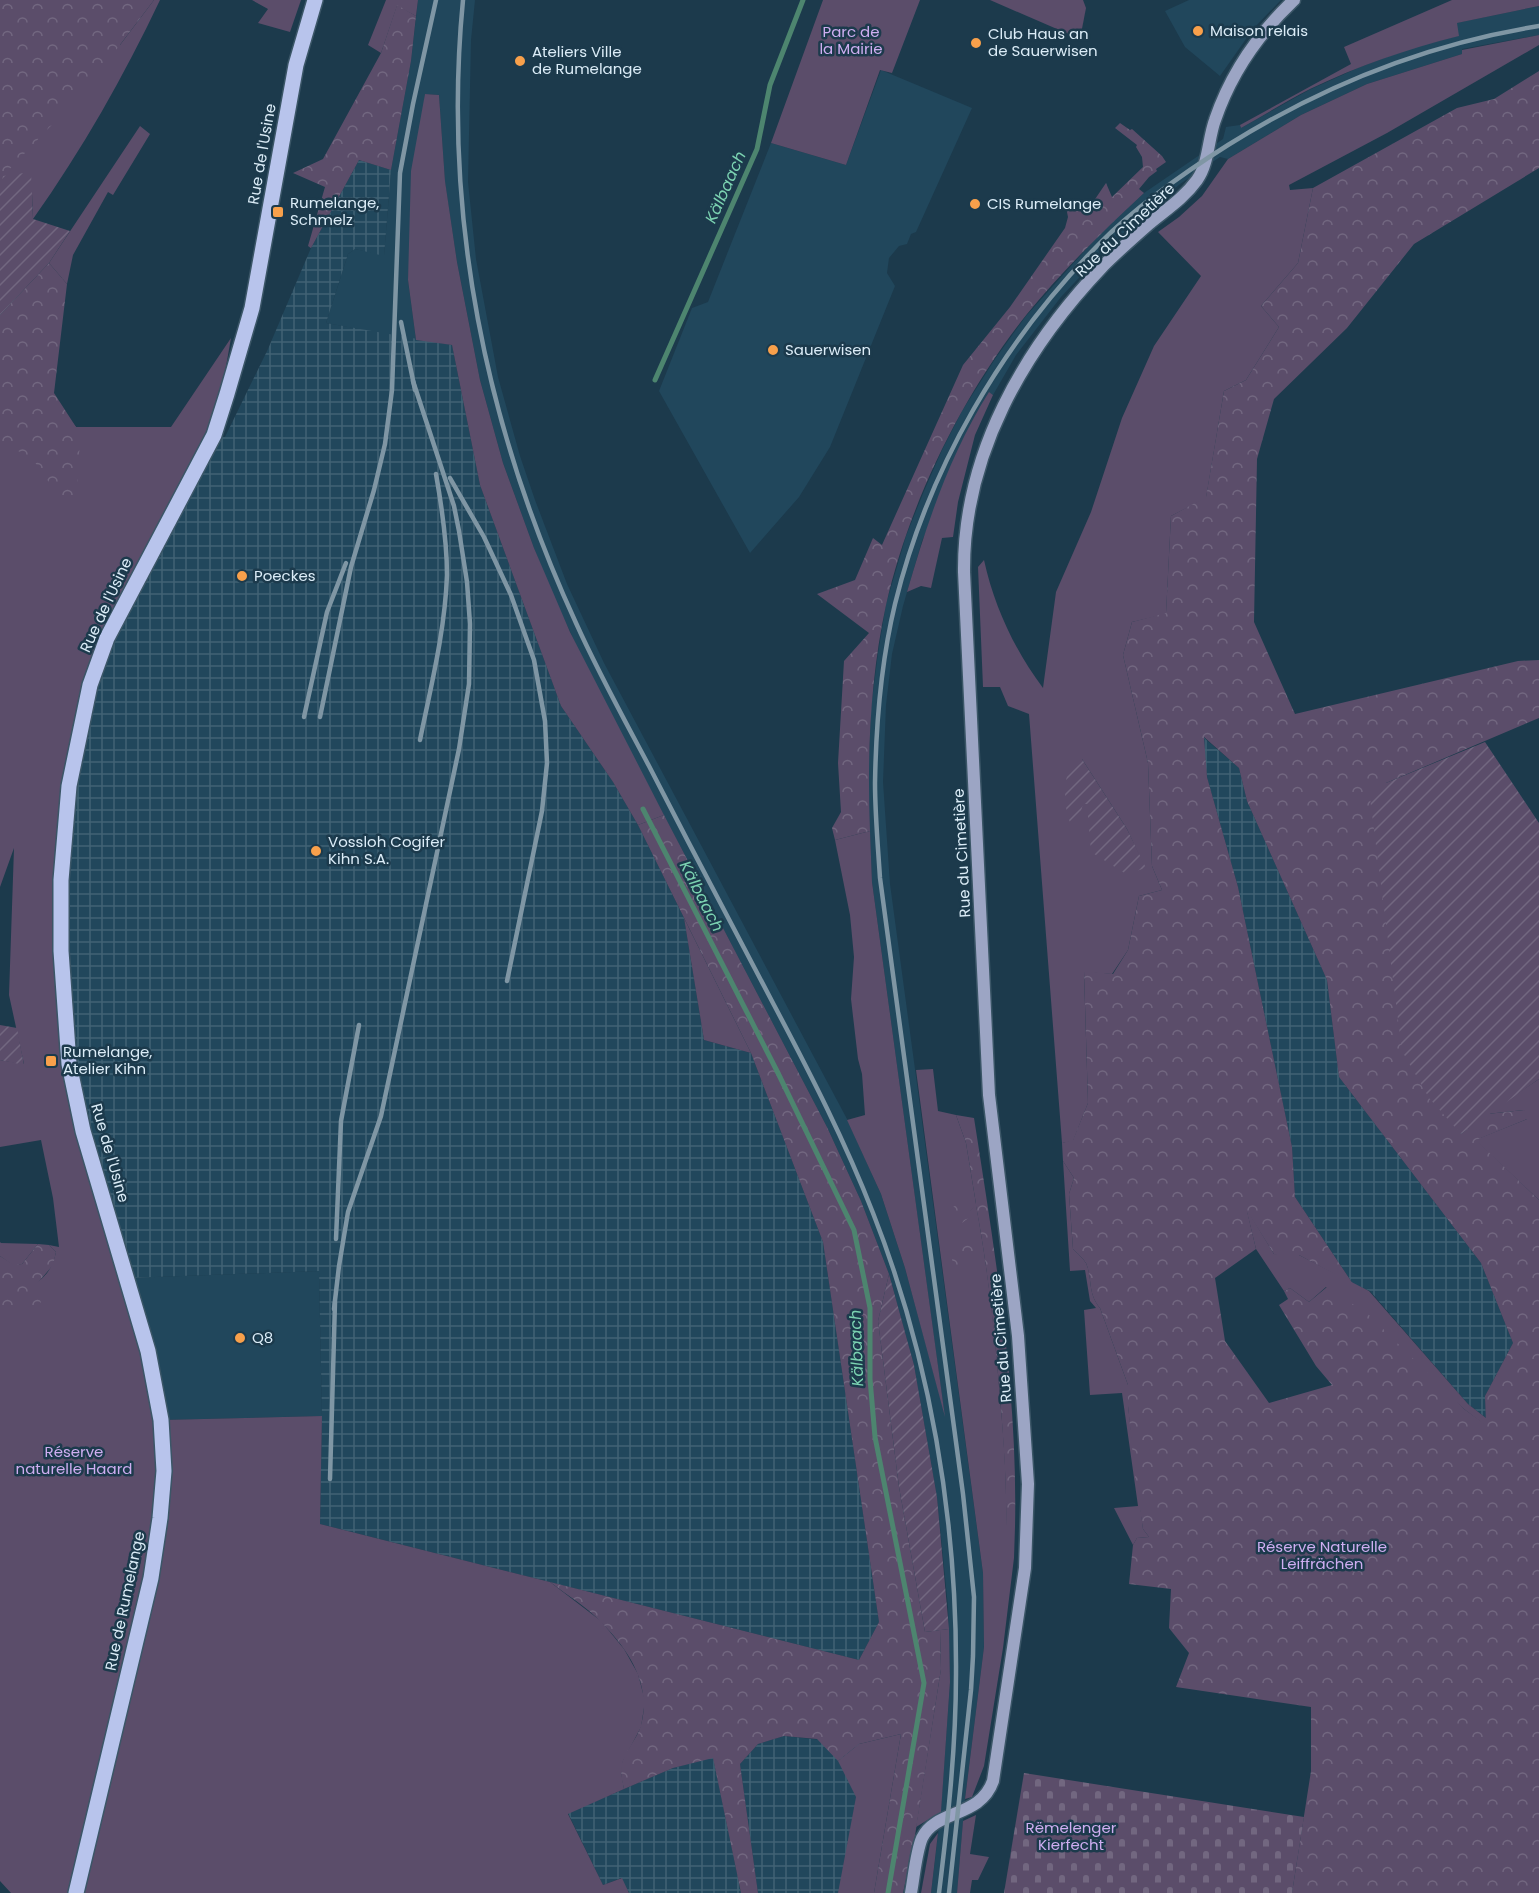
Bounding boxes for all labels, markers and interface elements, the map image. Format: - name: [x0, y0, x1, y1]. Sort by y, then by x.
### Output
- place label: Maison relais: [1210, 20, 1308, 41]
- park label: Parc de la Mairie: [819, 21, 883, 59]
- place label: Club Haus an de Sauerwisen: [988, 23, 1098, 61]
- marker: Maison relais: [1191, 24, 1205, 38]
- marker: Club Haus an de Sauerwisen: [969, 36, 983, 50]
- place label: Ateliers Ville de Rumelange: [532, 41, 642, 79]
- marker: Ateliers Ville de Rumelange: [513, 54, 527, 68]
- street label: Rue de l'Usine: [242, 102, 281, 206]
- water label: Kälbaach: [699, 147, 752, 227]
- street label: Rue du Cimetière: [1070, 178, 1179, 281]
- place label: Rumelange, Schmelz: [290, 192, 379, 230]
- place label: CIS Rumelange: [987, 193, 1101, 214]
- marker: CIS Rumelange: [968, 197, 982, 211]
- marker: Rumelange, Schmelz: [271, 205, 285, 219]
- place label: Sauerwisen: [785, 339, 871, 360]
- marker: Sauerwisen: [766, 343, 780, 357]
- street label: Rue de l'Usine: [74, 554, 137, 655]
- place label: Poeckes: [254, 565, 316, 586]
- marker: Poeckes: [235, 569, 249, 583]
- street label: Rue du Cimetière: [948, 788, 975, 918]
- place label: Vossloh Cogifer Kihn S.A.: [328, 831, 446, 869]
- marker: Vossloh Cogifer Kihn S.A.: [309, 844, 323, 858]
- water label: Kälbaach: [674, 857, 729, 936]
- place label: Rumelange, Atelier Kihn: [63, 1041, 152, 1079]
- marker: Rumelange, Atelier Kihn: [44, 1054, 58, 1068]
- street label: Rue de l'Usine: [86, 1101, 135, 1205]
- street label: Rue du Cimetière: [984, 1273, 1017, 1403]
- water label: Kälbaach: [844, 1309, 869, 1387]
- place label: Q8: [252, 1327, 273, 1348]
- marker: Q8: [233, 1331, 247, 1345]
- park label: Réserve naturelle Haard: [16, 1441, 132, 1479]
- street label: Rue de Rumelange: [99, 1529, 150, 1672]
- park label: Réserve Naturelle Leiffrächen: [1257, 1536, 1387, 1574]
- park label: Rëmelenger Kierfecht: [1026, 1817, 1117, 1855]

